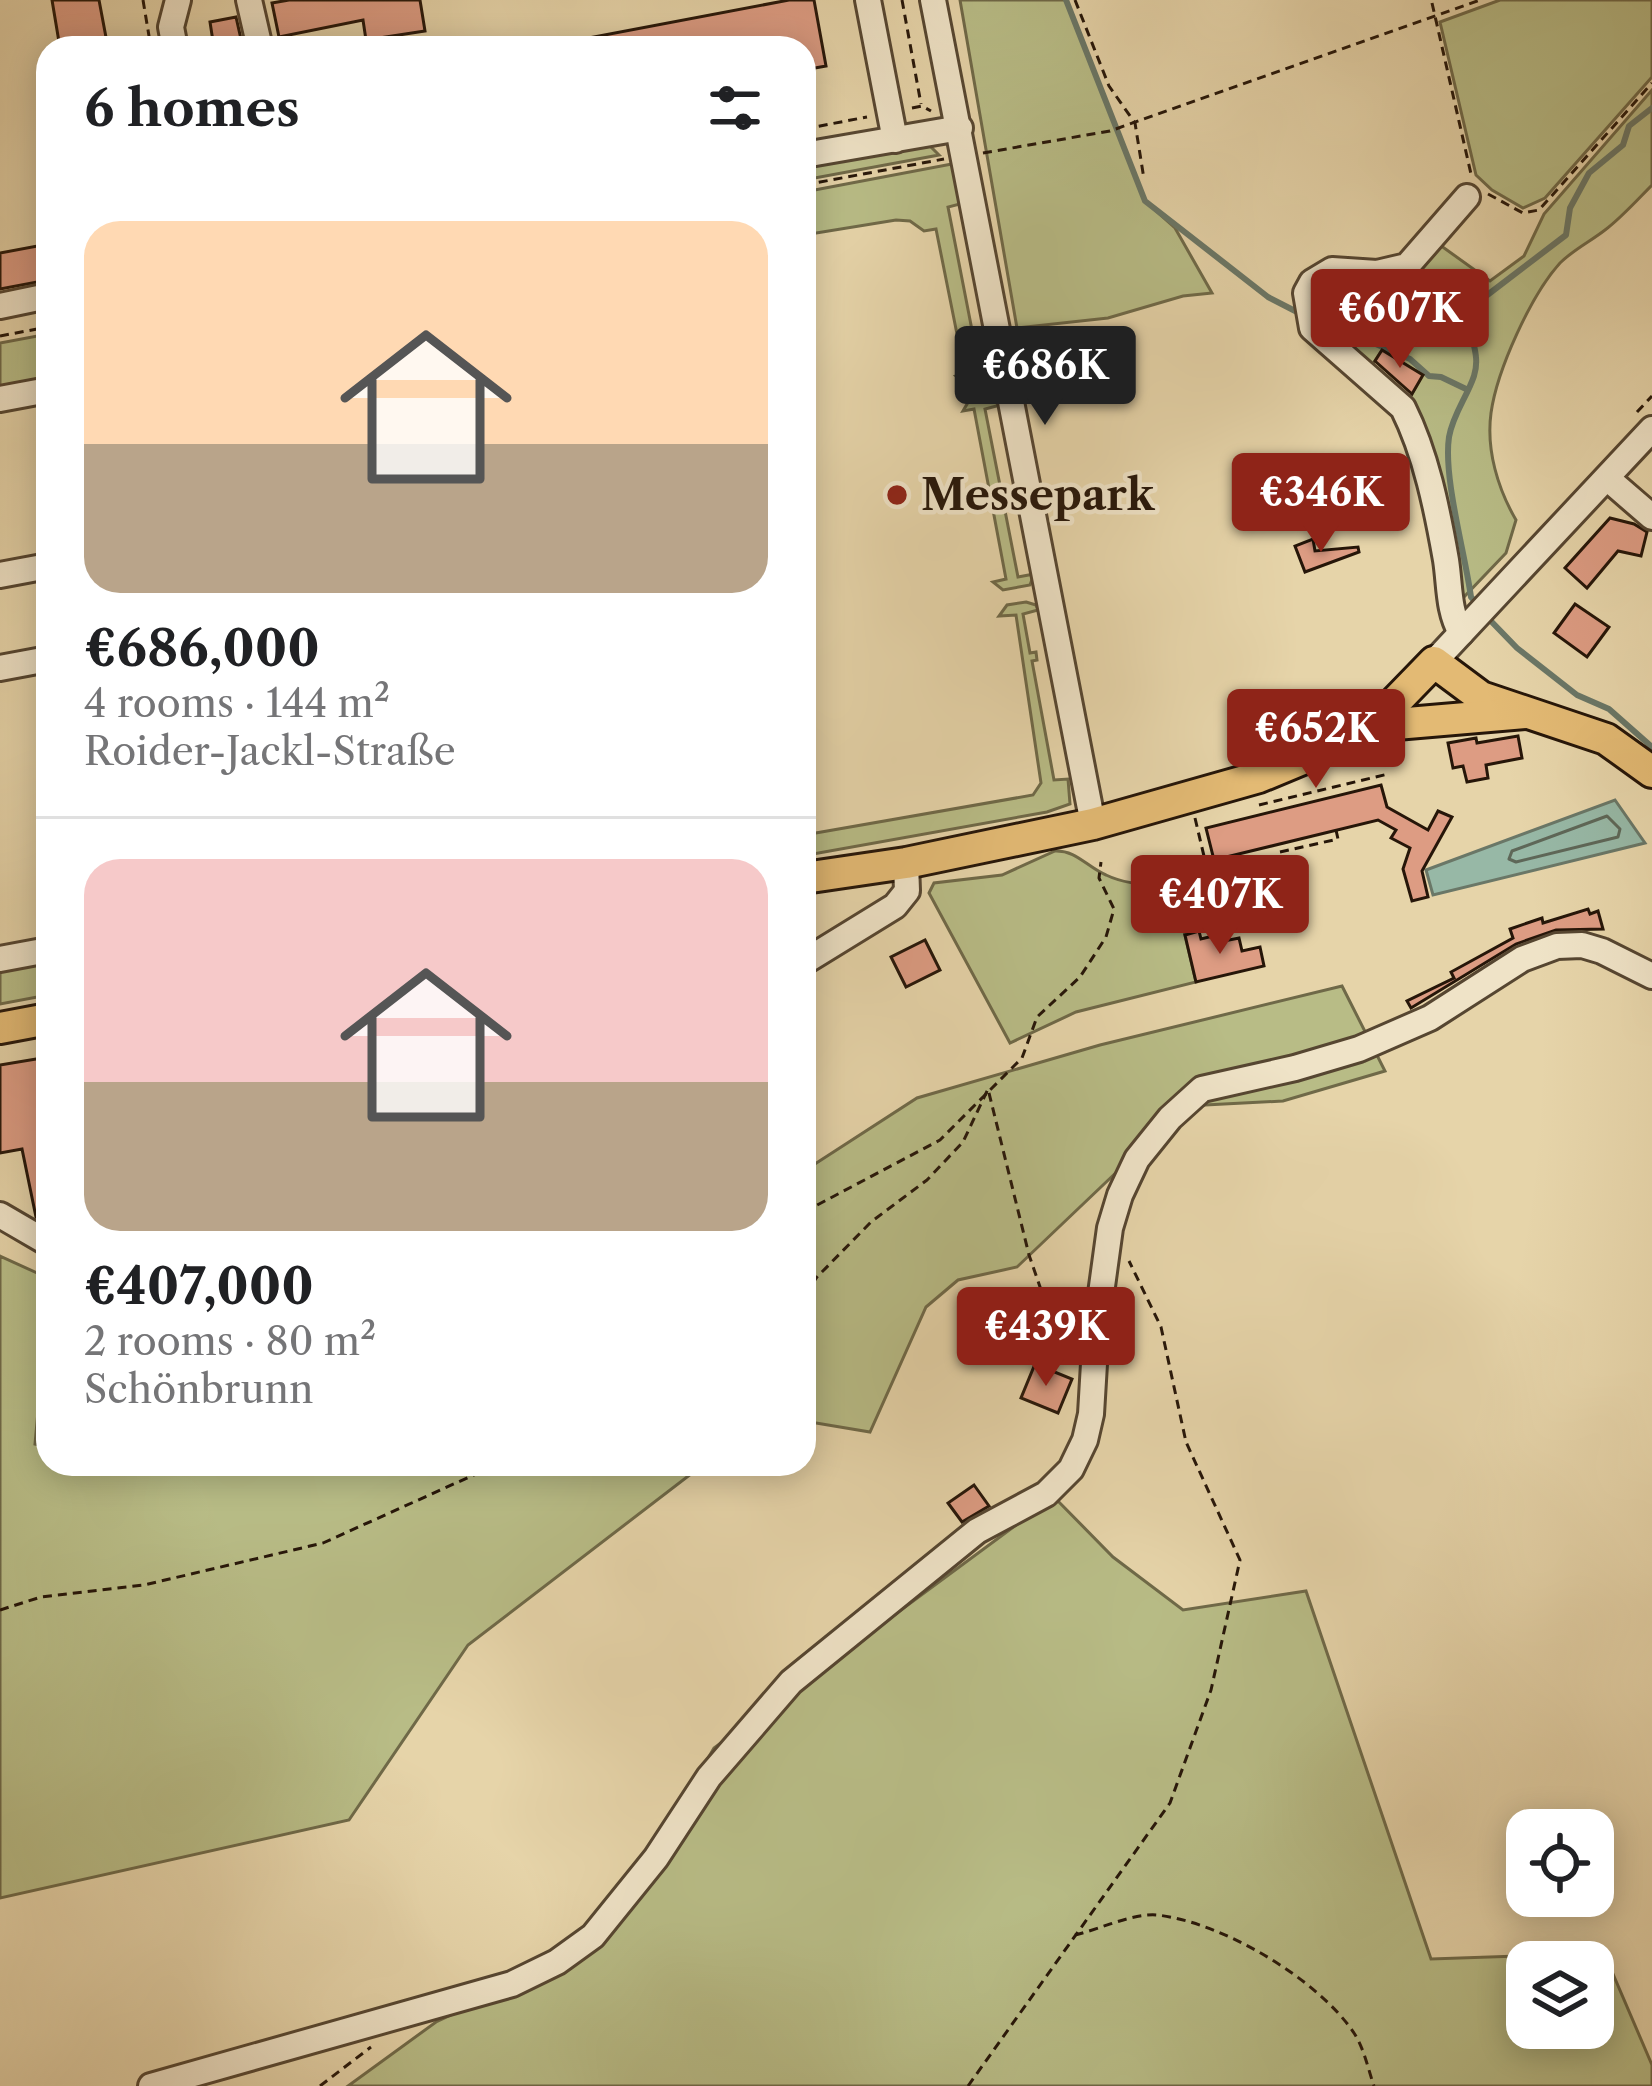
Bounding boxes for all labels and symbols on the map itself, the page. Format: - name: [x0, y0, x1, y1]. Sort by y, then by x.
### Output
- pin: €607K: [1316, 269, 1484, 371]
- pin: €686K: [961, 326, 1129, 428]
- pin: €346K: [1237, 453, 1405, 555]
- place label: Messepark: [921, 469, 1156, 521]
- marker: Messepark: [884, 482, 910, 508]
- pin: €652K: [1232, 689, 1400, 791]
- pin: €407K: [1136, 855, 1304, 957]
- pin: €439K: [962, 1287, 1130, 1389]

